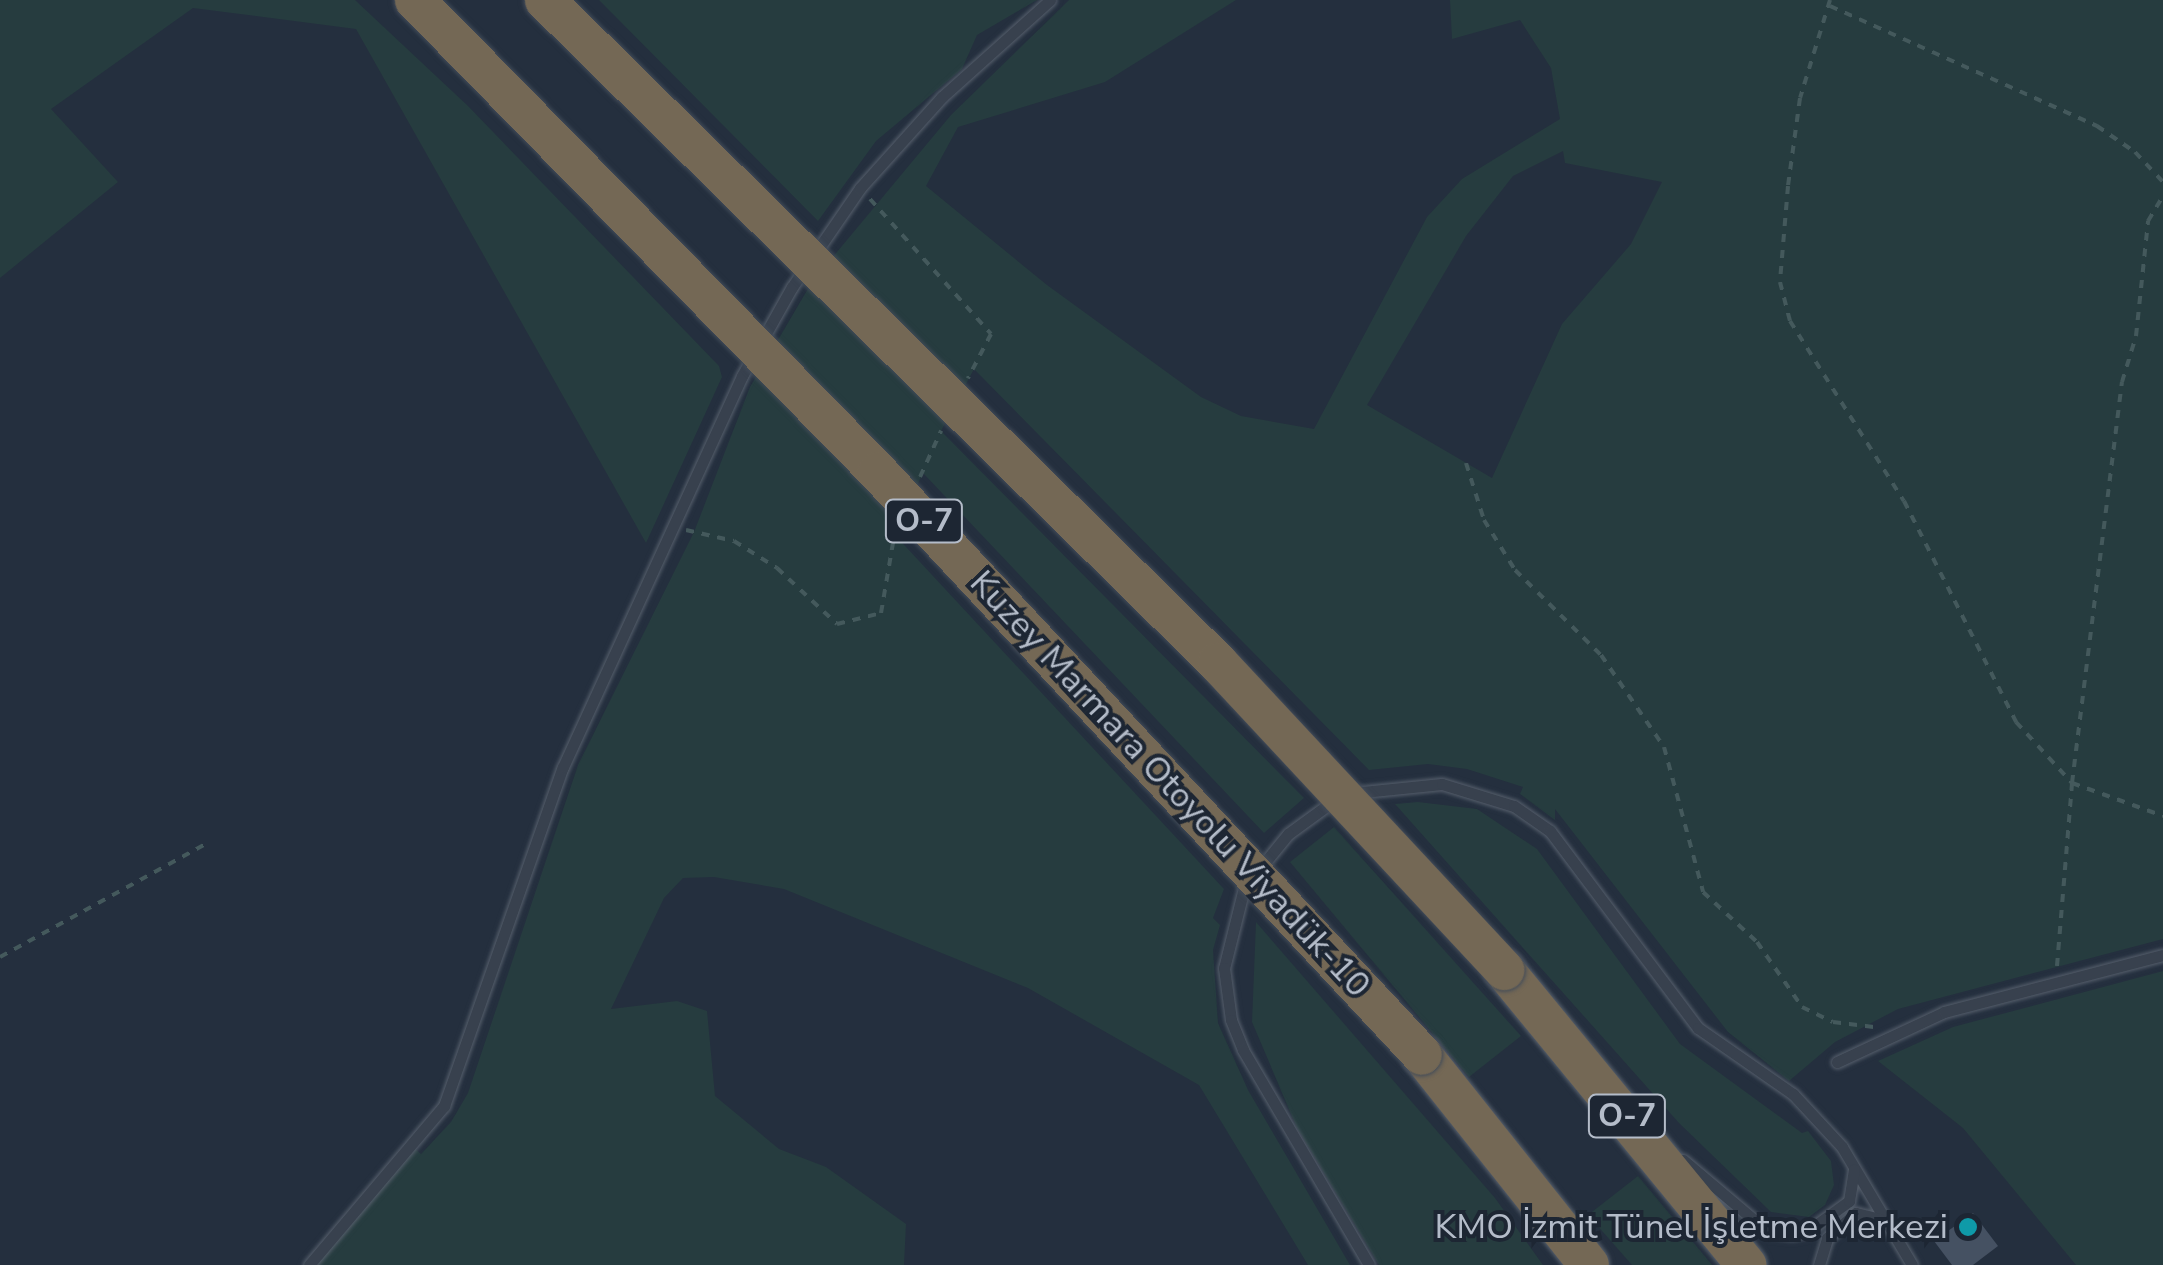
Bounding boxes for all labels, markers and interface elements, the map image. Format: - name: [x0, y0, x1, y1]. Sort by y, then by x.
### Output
- road number: O-7: [884, 494, 964, 548]
- street label: Kuzey Marmara Otoyolu Viyadük-10: [961, 562, 1379, 1006]
- road number: O-7: [1587, 1089, 1667, 1143]
- place label: KMO İzmit Tünel İşletme Merkezi: [1434, 1206, 1948, 1248]
- marker: KMO İzmit Tünel İşletme Merkezi: [1957, 1216, 1979, 1238]

